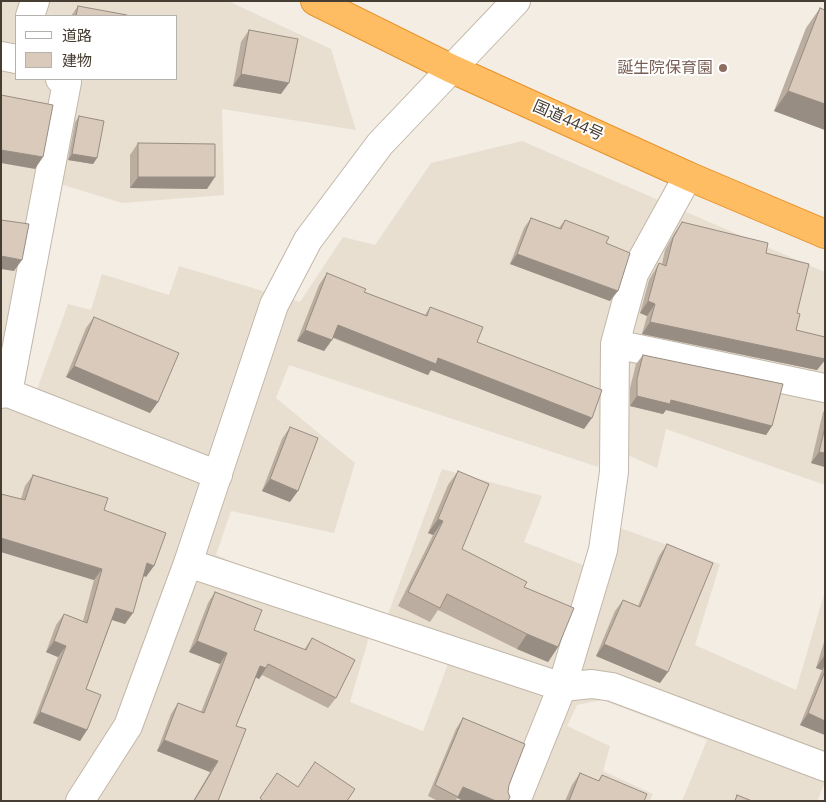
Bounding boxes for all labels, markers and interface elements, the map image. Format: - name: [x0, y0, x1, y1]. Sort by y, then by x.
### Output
- legend: [15, 15, 178, 80]
- text: 道路: [62, 25, 92, 45]
- text: 建物: [62, 50, 92, 70]
- place label: 誕生院保育園: [617, 58, 713, 78]
- marker: 誕生院保育園: [717, 62, 729, 74]
- street label: 国道444号: [530, 97, 606, 145]

